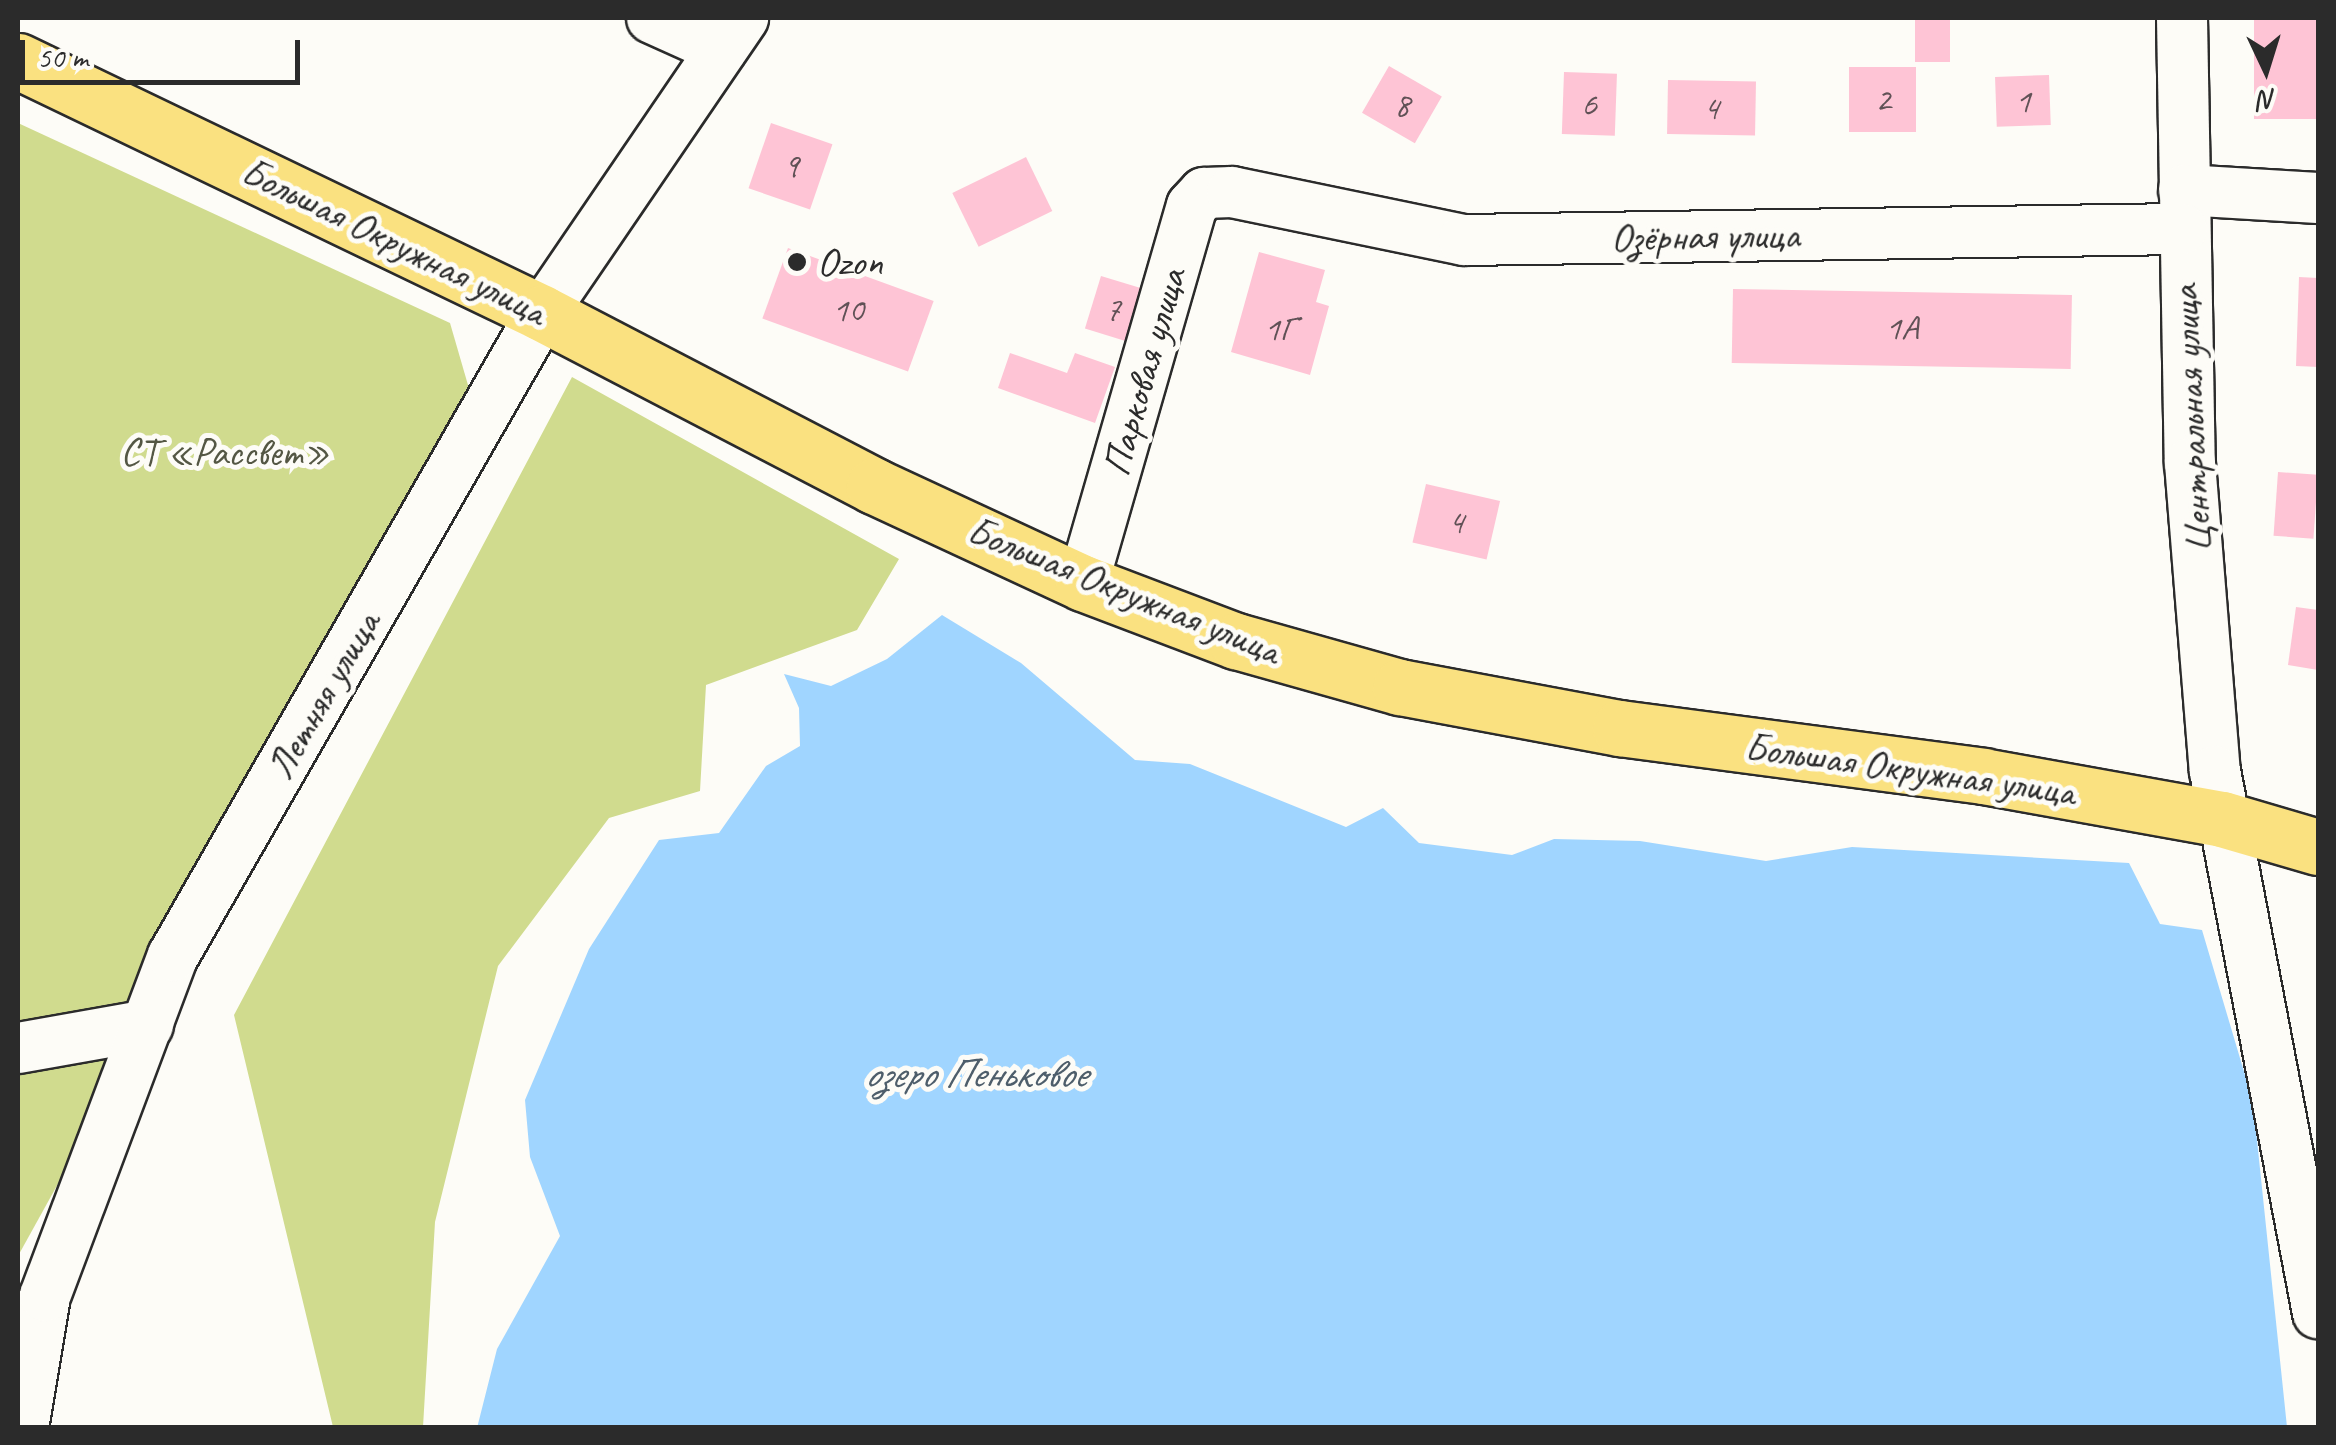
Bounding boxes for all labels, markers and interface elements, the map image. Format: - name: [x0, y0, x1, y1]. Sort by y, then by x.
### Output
- scale bar: [25, 20, 305, 82]
- north arrow: [2216, 20, 2316, 120]
- text: 50 m: [37, 38, 88, 76]
- house number: 2: [1875, 78, 1891, 120]
- house number: 1: [2015, 80, 2031, 122]
- text: N: [2258, 82, 2278, 118]
- house number: 6: [1581, 83, 1597, 125]
- house number: 8: [1394, 84, 1410, 126]
- house number: 4: [1703, 87, 1719, 129]
- house number: 9: [783, 145, 799, 187]
- street label: Большая Окружная улица: [233, 146, 555, 336]
- street label: Озёрная улица: [1609, 210, 1801, 262]
- place label: Ozon: [817, 238, 883, 286]
- marker: Ozon: [786, 251, 808, 273]
- street label: Парковая улица: [1091, 262, 1197, 482]
- street label: Центральная улица: [2160, 283, 2222, 555]
- house number: 7: [1105, 288, 1121, 330]
- house number: 10: [832, 289, 864, 331]
- house number: 1А: [1885, 307, 1919, 349]
- house number: 1Г: [1264, 308, 1296, 350]
- park label: СТ «Рассвет»: [120, 428, 330, 476]
- house number: 4: [1448, 501, 1464, 543]
- street label: Большая Окружная улица: [960, 505, 1288, 675]
- street label: Летняя улица: [256, 603, 390, 787]
- street label: Большая Окружная улица: [1741, 722, 2079, 816]
- water label: озеро Пеньковое: [865, 1049, 1085, 1099]

